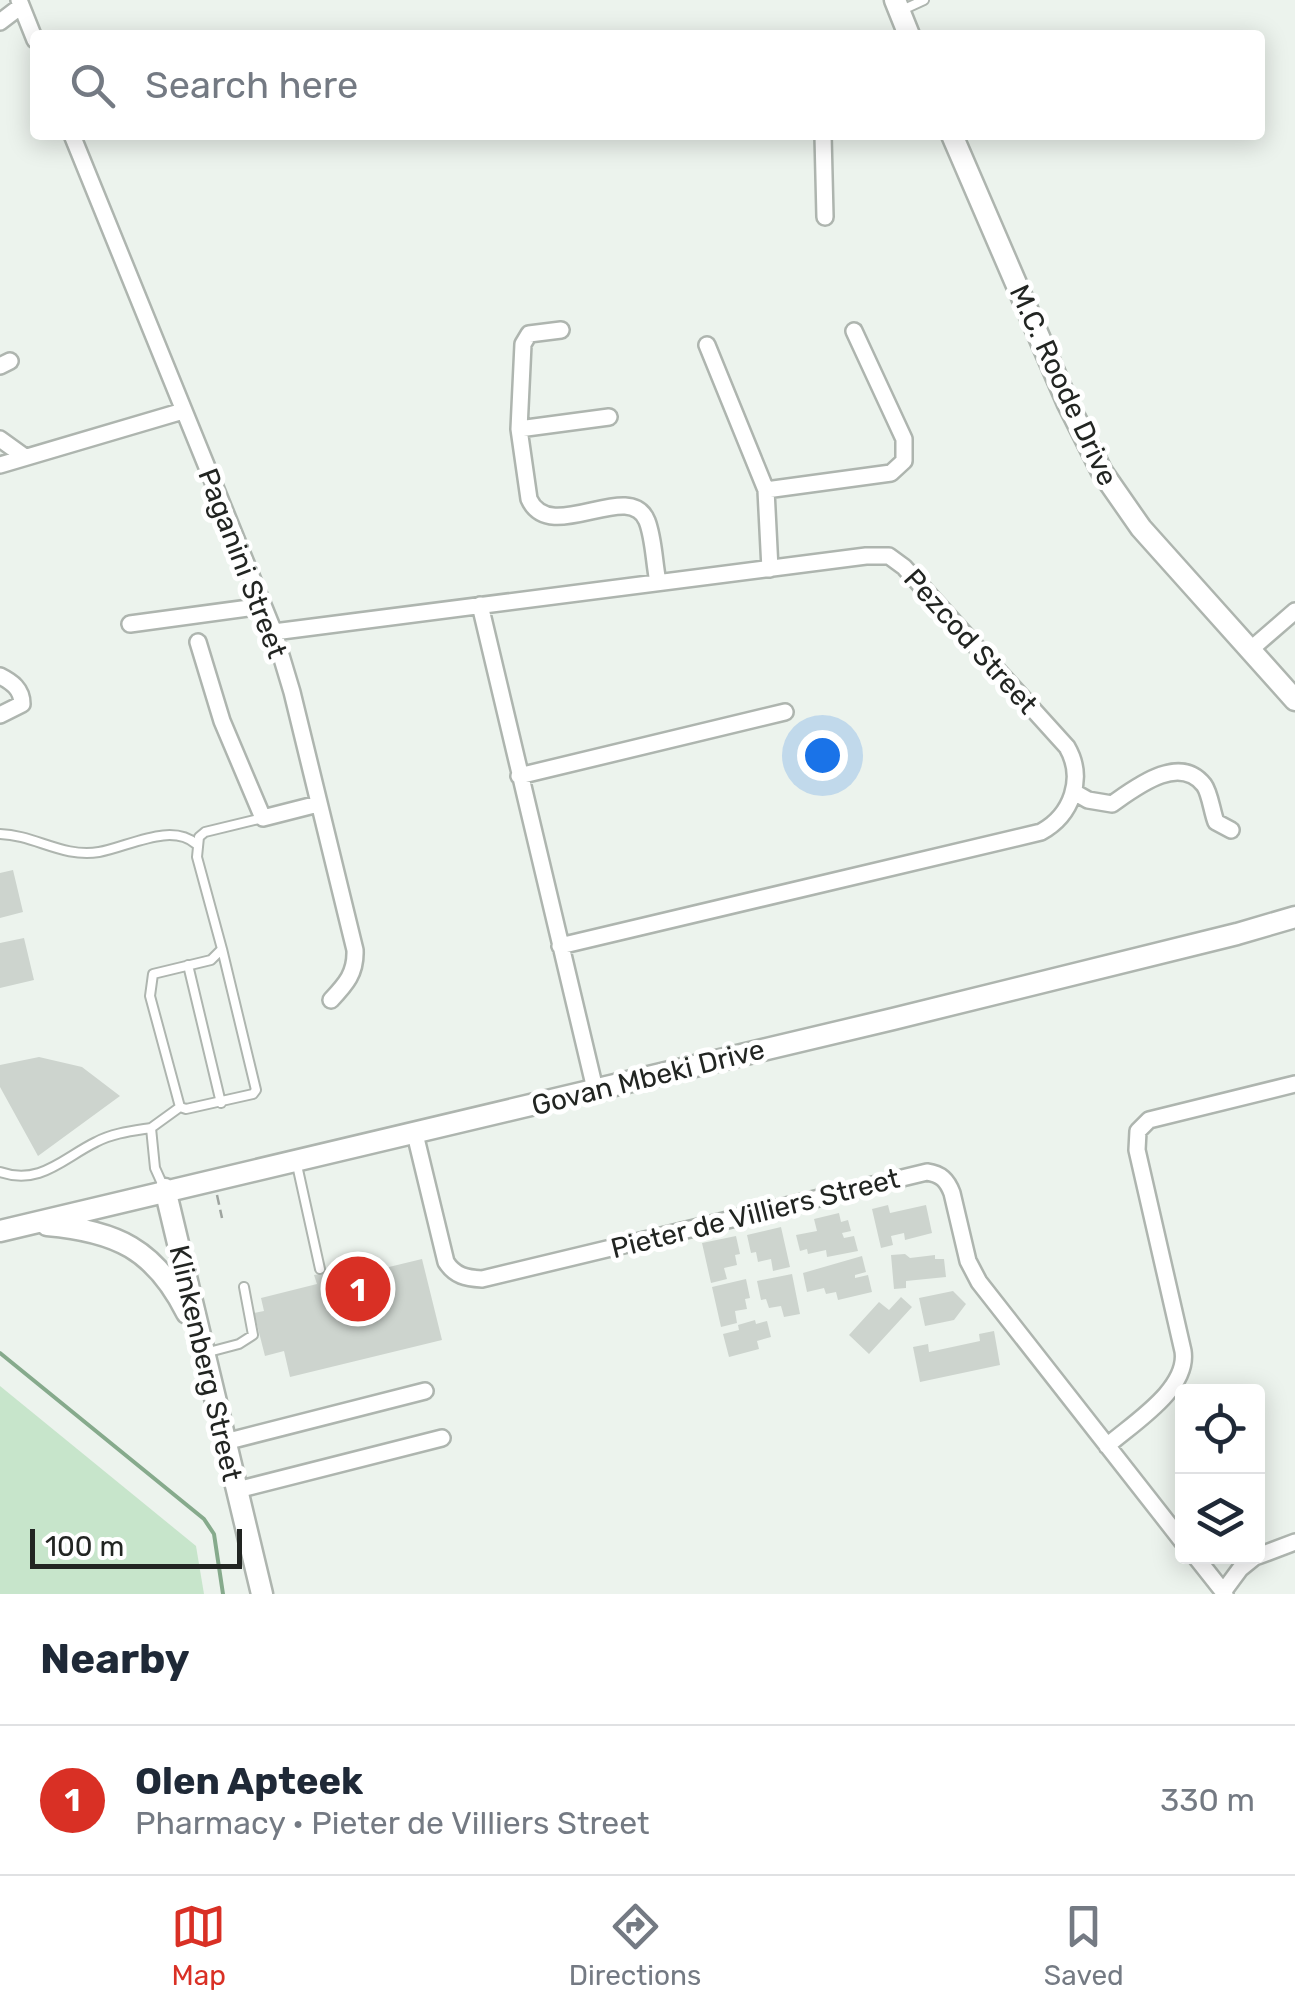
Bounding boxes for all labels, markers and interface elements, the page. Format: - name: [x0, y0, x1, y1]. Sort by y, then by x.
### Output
- search box: [30, 30, 1265, 140]
- icon: search: [65, 58, 120, 113]
- text: Search here: [145, 62, 358, 108]
- street label: M.C. Roode Drive: [1003, 280, 1125, 491]
- street label: Paganini Street: [191, 464, 294, 663]
- street label: Pezcod Street: [897, 562, 1044, 721]
- your location: [797, 730, 848, 781]
- street label: Govan Mbeki Drive: [528, 1033, 768, 1122]
- street label: Pieter de Villiers Street: [607, 1162, 903, 1265]
- street label: Klinkenberg Street: [162, 1242, 249, 1484]
- pin: 1: [326, 1252, 390, 1326]
- map controls: [1175, 1384, 1265, 1564]
- button: locate: [1175, 1384, 1265, 1474]
- button: layers: [1175, 1474, 1265, 1564]
- scale bar: [30, 1524, 242, 1568]
- text: 100 m: [45, 1530, 124, 1563]
- text: Nearby: [40, 1634, 190, 1684]
- text: Olen Apteek: [135, 1758, 363, 1804]
- text: 1: [65, 1781, 80, 1819]
- text: 330 m: [1160, 1781, 1255, 1819]
- text: Pharmacy · Pieter de Villiers Street: [135, 1804, 650, 1842]
- tab: Map: [171, 1899, 226, 1992]
- tab: Directions: [569, 1899, 701, 1992]
- tab: Saved: [1044, 1899, 1124, 1992]

